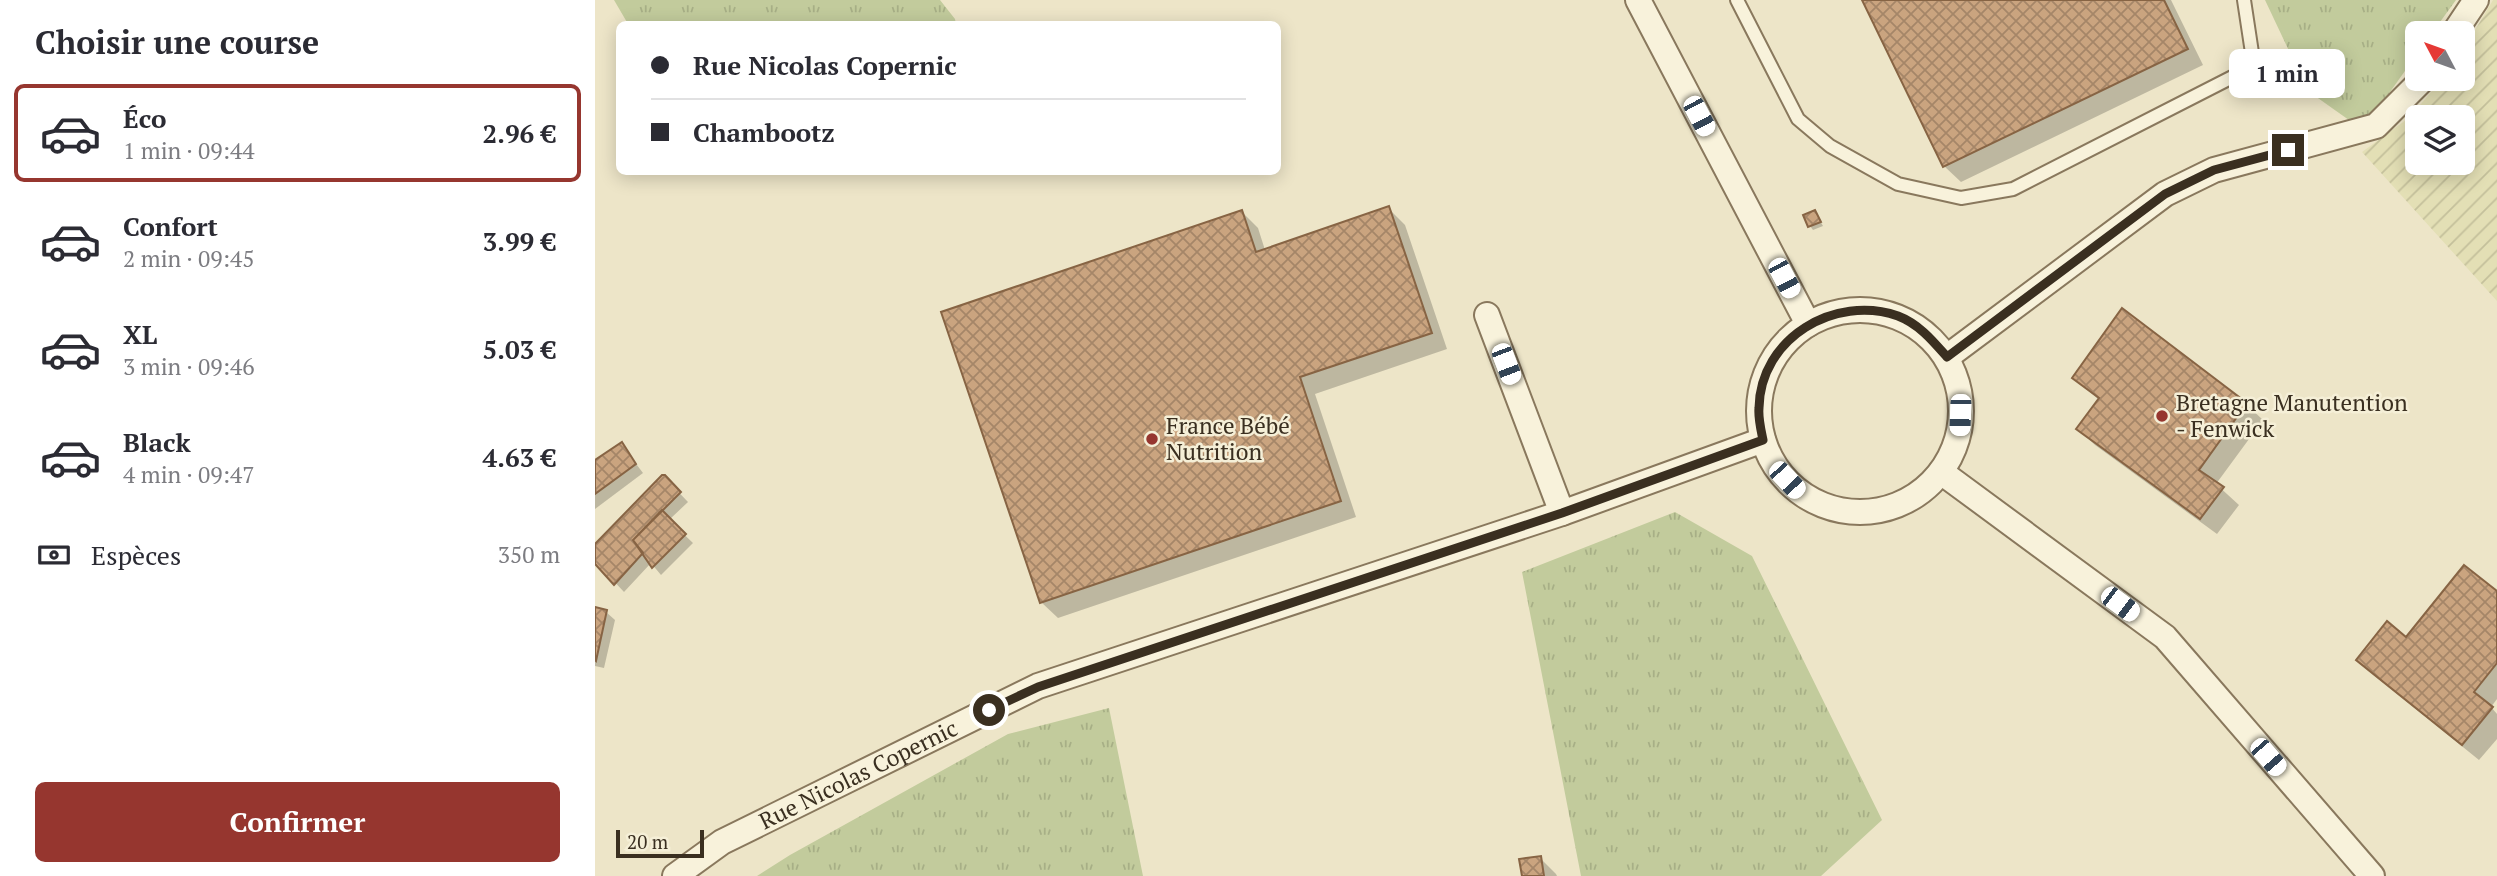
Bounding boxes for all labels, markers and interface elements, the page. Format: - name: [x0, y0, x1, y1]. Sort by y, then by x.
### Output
- text: Choisir une course: [35, 21, 319, 63]
- north arrow: [2405, 21, 2475, 91]
- map controls: [2405, 21, 2475, 175]
- text: Rue Nicolas Copernic: [693, 48, 957, 82]
- callout: 1 min: [2230, 48, 2346, 97]
- text: 1 min: [2256, 58, 2318, 89]
- car: [1680, 93, 1719, 139]
- text: Éco: [123, 101, 166, 135]
- icon: car: [39, 102, 102, 165]
- button: layers: [2405, 105, 2475, 175]
- text: Chambootz: [693, 115, 835, 149]
- text: 2.96 €: [483, 116, 556, 150]
- route end: [2272, 134, 2304, 166]
- text: 1 min · 09:44: [123, 135, 255, 166]
- text: Confort: [123, 209, 218, 243]
- icon: car: [39, 210, 102, 273]
- text: 3.99 €: [483, 224, 556, 258]
- text: 2 min · 09:45: [123, 243, 255, 274]
- car: [1765, 255, 1804, 301]
- text: XL: [123, 317, 157, 351]
- icon: car: [39, 318, 102, 381]
- text: 5.03 €: [483, 332, 556, 366]
- car: [1489, 341, 1524, 387]
- text: 3 min · 09:46: [123, 351, 255, 382]
- place label: Bretagne Manutention - Fenwick: [2176, 387, 2408, 444]
- car: [1949, 394, 1972, 436]
- marker: Bretagne Manutention - Fenwick: [2154, 408, 2170, 424]
- place label: France Bébé Nutrition: [1166, 410, 1290, 467]
- text: Black: [123, 425, 191, 459]
- icon: car: [39, 426, 102, 489]
- marker: France Bébé Nutrition: [1144, 431, 1160, 447]
- text: 4.63 €: [483, 440, 556, 474]
- car: [1765, 457, 1810, 503]
- text: 4 min · 09:47: [123, 459, 255, 490]
- icon: cash: [35, 536, 73, 574]
- text: Espèces: [91, 538, 181, 572]
- text: 350 m: [498, 539, 560, 570]
- car: [2097, 583, 2144, 625]
- route start: [973, 694, 1005, 726]
- street label: Rue Nicolas Copernic: [754, 712, 963, 836]
- car: [2247, 734, 2290, 780]
- button: Confirmer: [35, 782, 560, 862]
- scale bar: [616, 827, 703, 859]
- text: 20 m: [627, 829, 668, 854]

